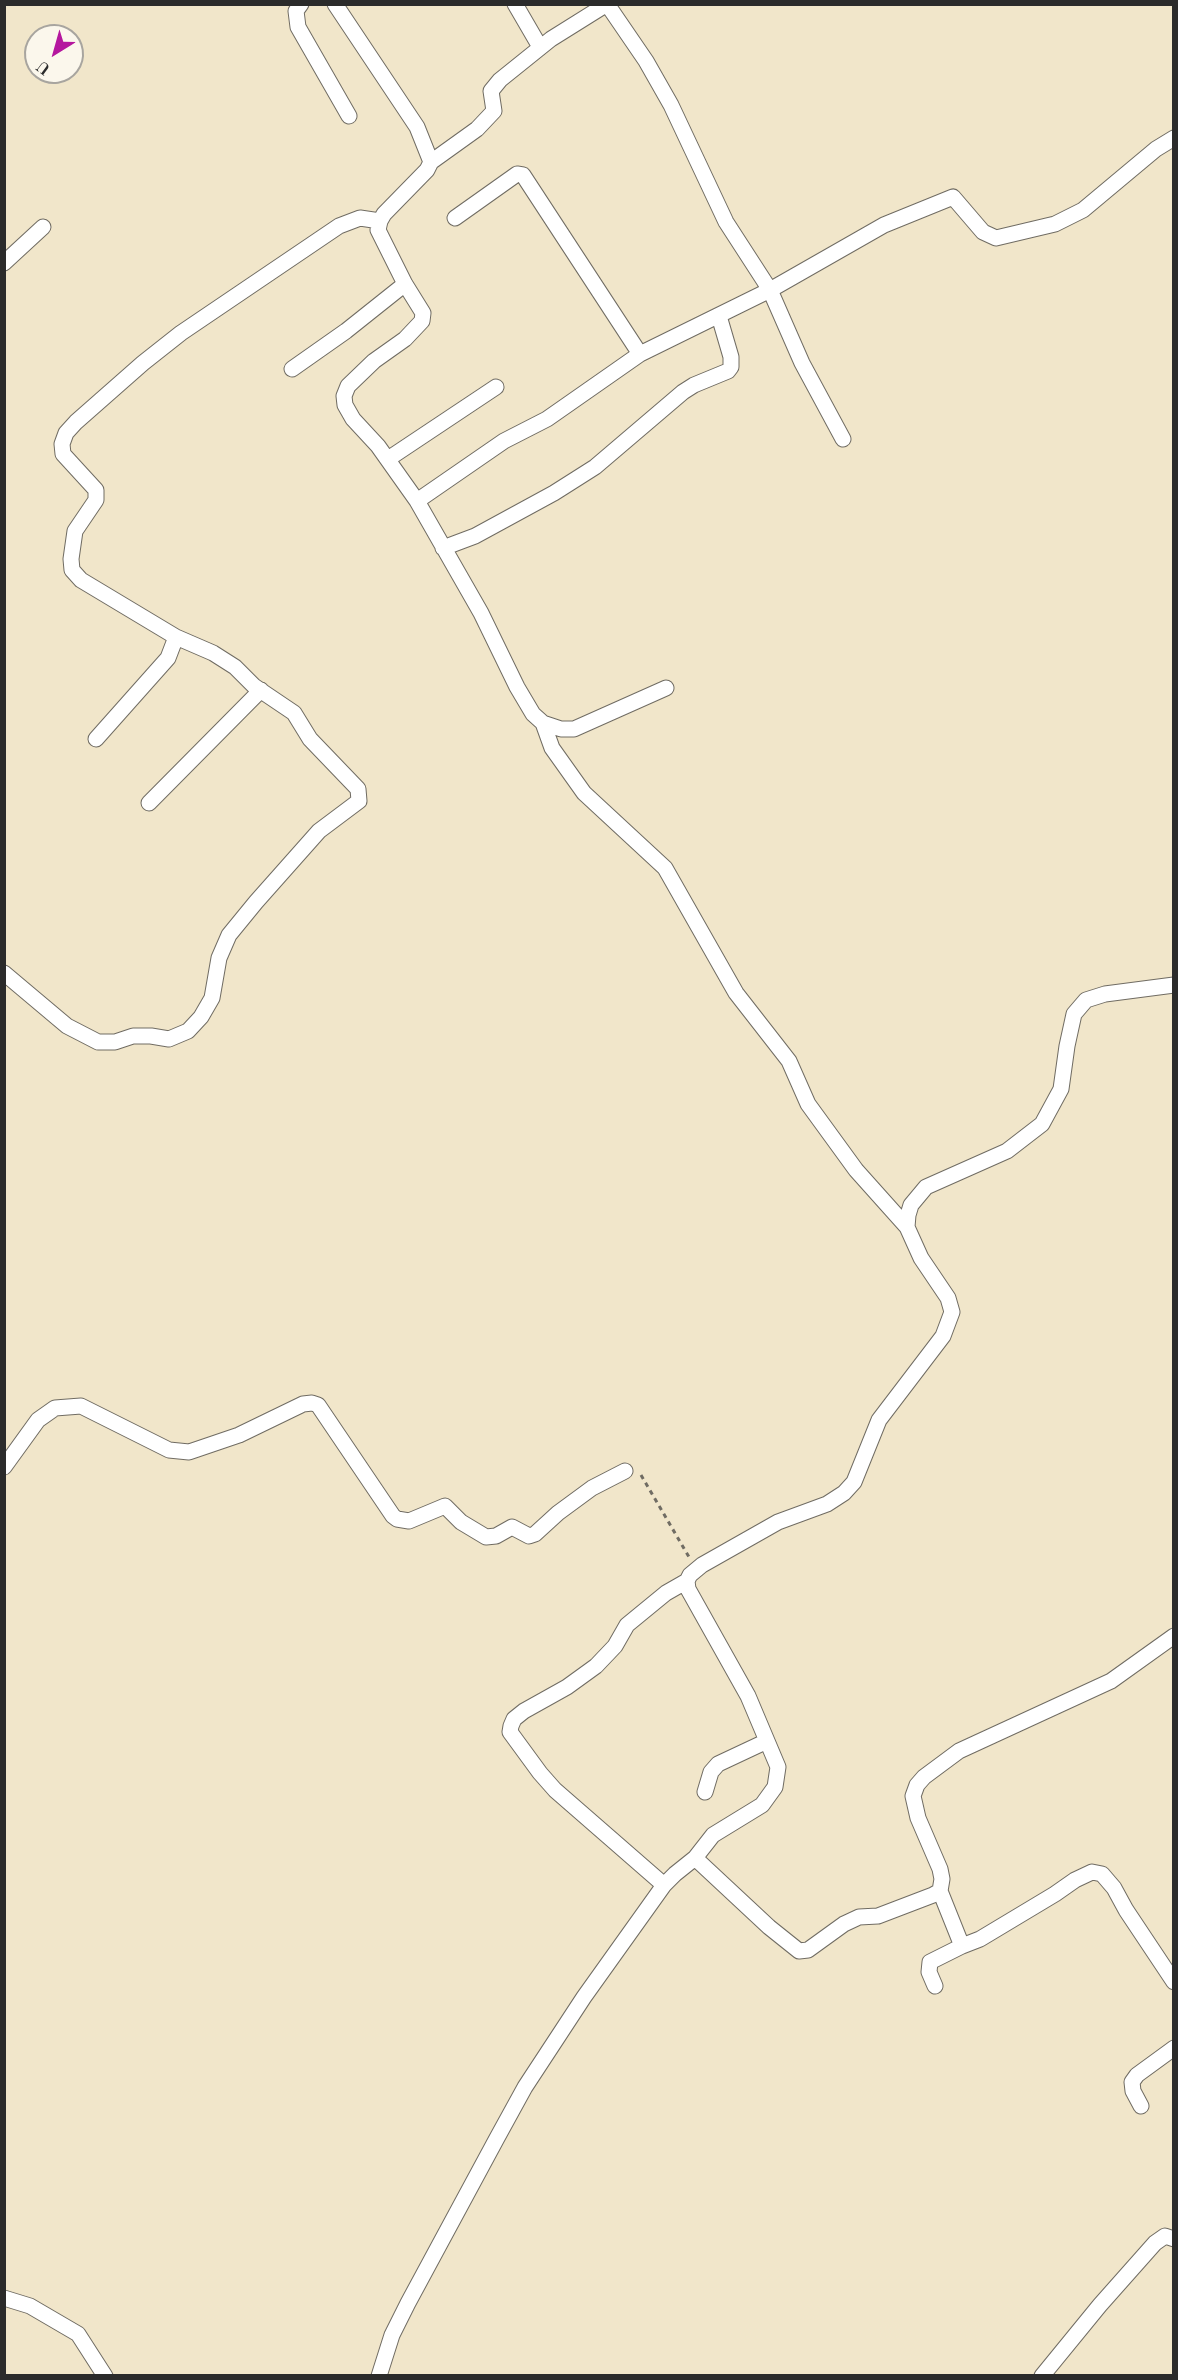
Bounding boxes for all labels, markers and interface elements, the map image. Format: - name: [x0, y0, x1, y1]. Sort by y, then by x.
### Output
- north arrow: [24, 24, 84, 84]
- text: U: [34, 57, 54, 77]

